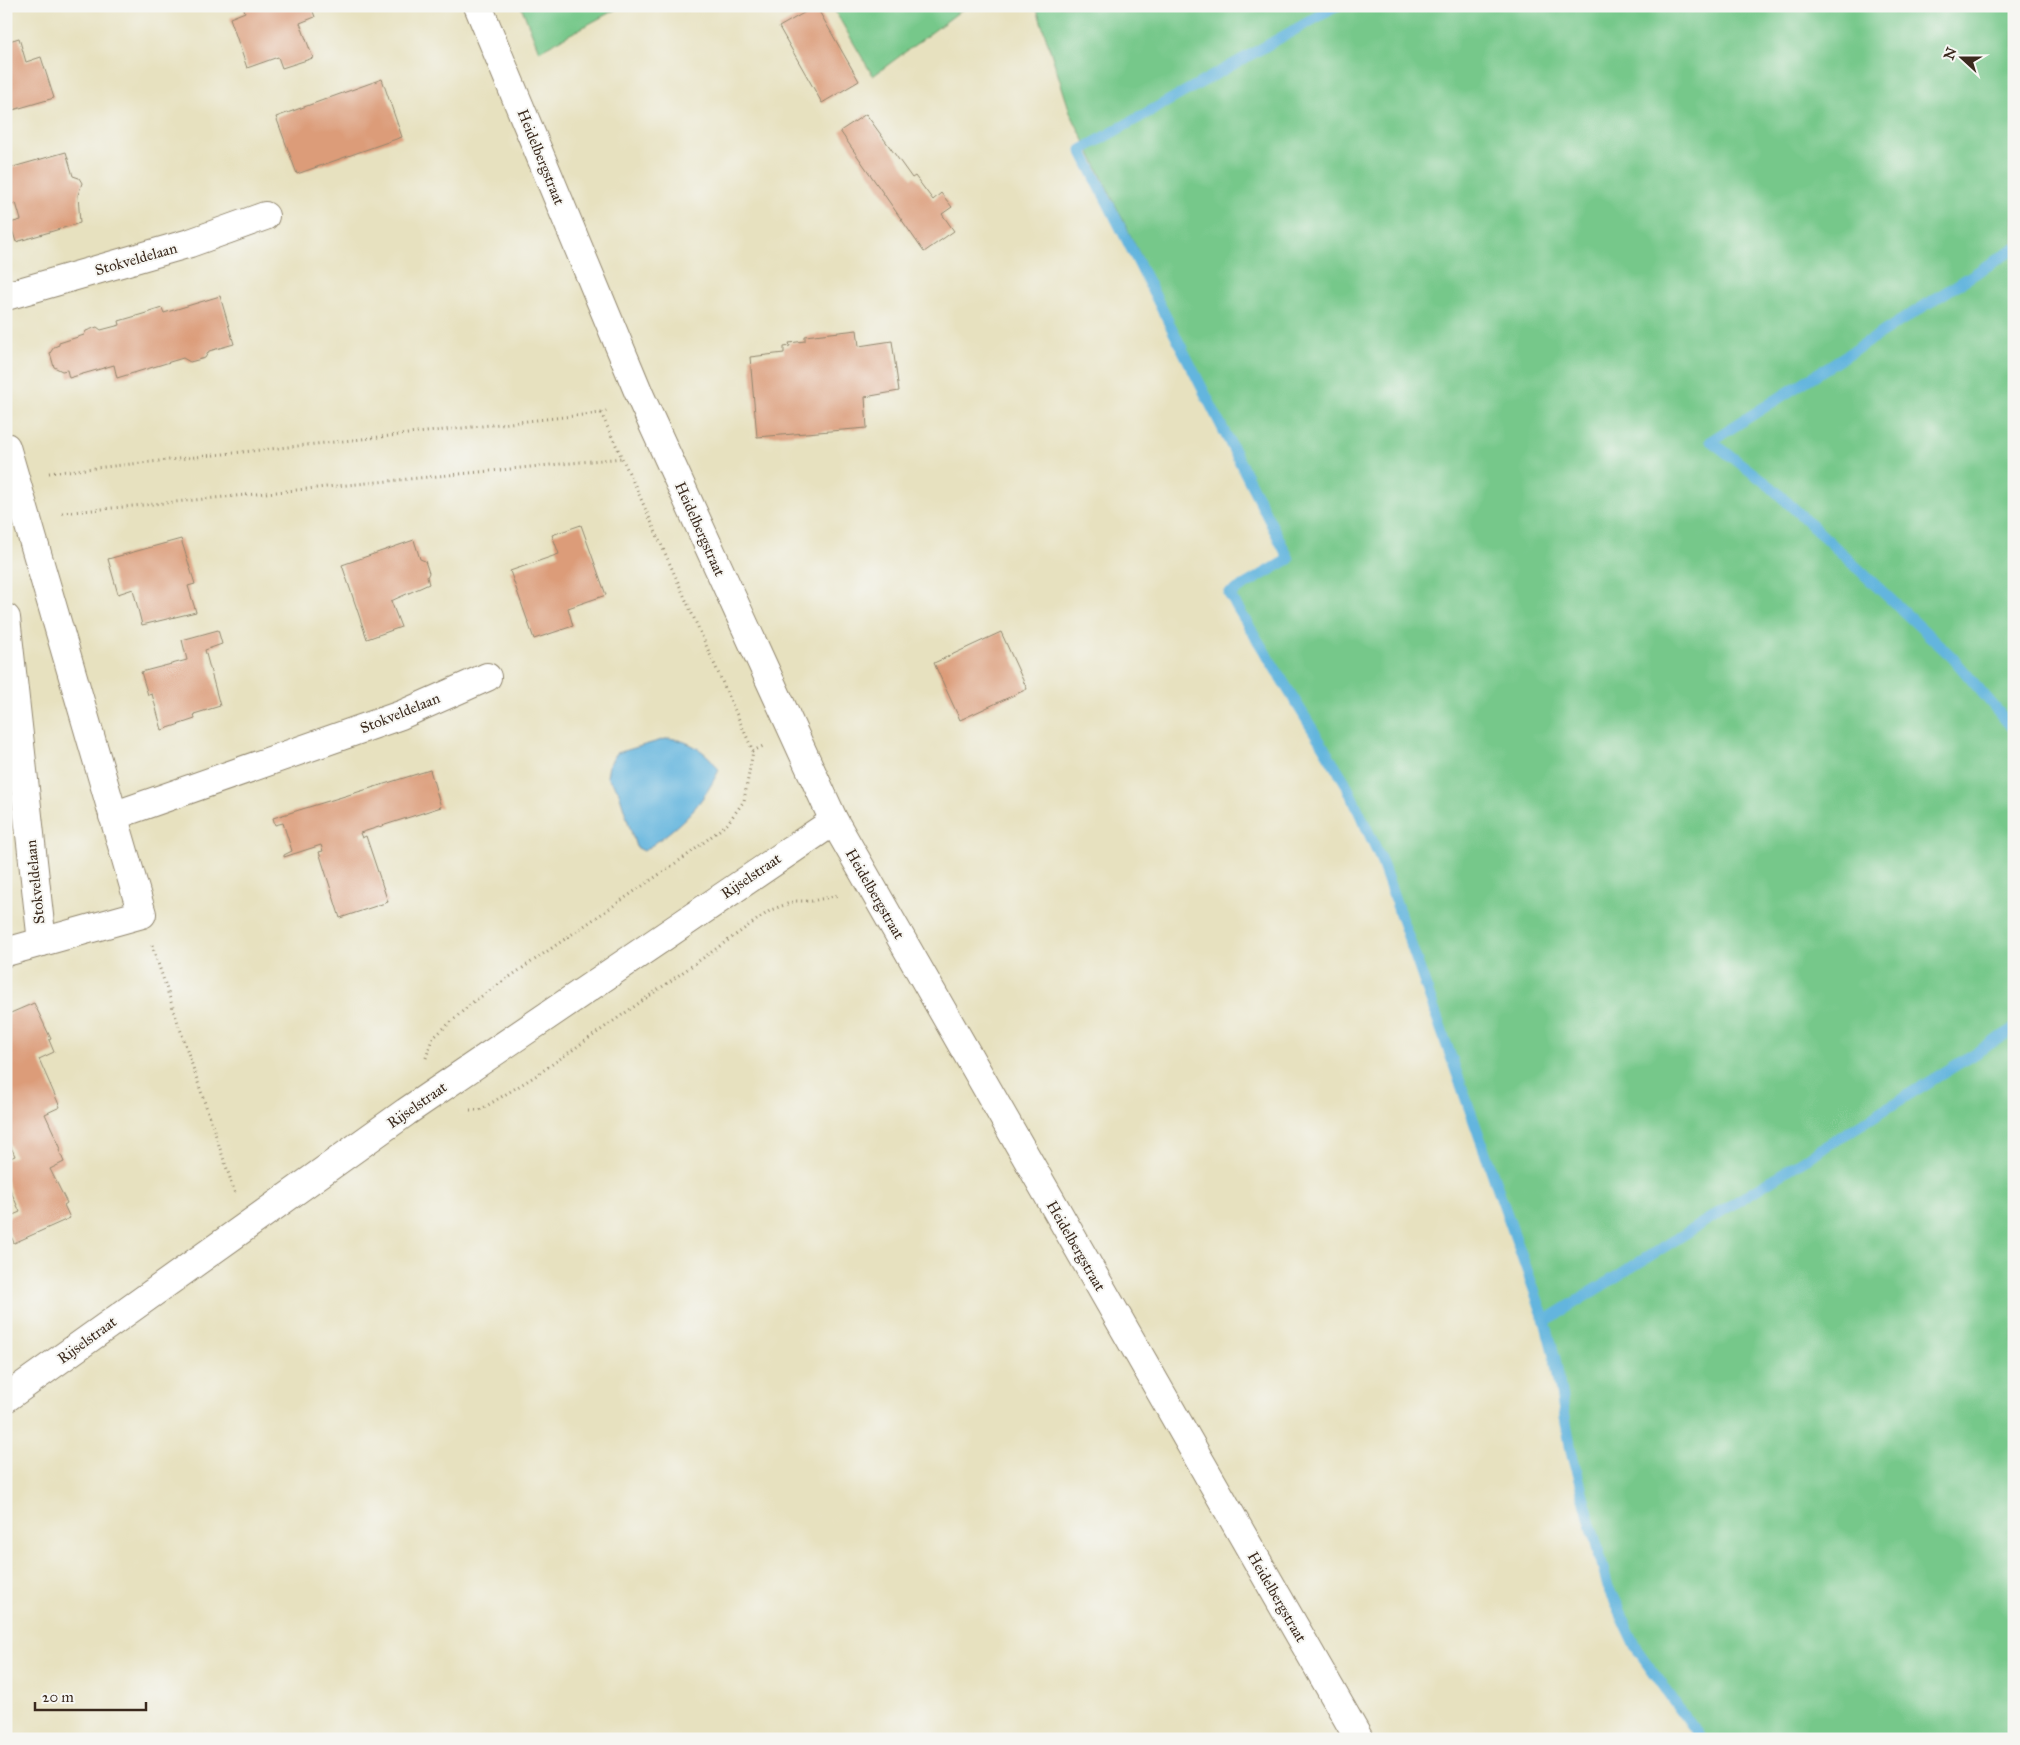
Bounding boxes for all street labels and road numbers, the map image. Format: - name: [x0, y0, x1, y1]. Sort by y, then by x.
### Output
- street label: Heidelbergstraat: [514, 107, 569, 208]
- street label: Stokveldelaan: [93, 239, 179, 279]
- street label: Heidelbergstraat: [671, 479, 729, 580]
- street label: Stokveldelaan: [357, 689, 443, 737]
- street label: Stokveldelaan: [22, 839, 48, 925]
- street label: Heidelbergstraat: [842, 846, 909, 943]
- street label: Rijselstraat: [718, 849, 785, 903]
- street label: Rijselstraat: [384, 1078, 451, 1132]
- street label: Heidelbergstraat: [1043, 1198, 1110, 1295]
- street label: Rijselstraat: [54, 1312, 121, 1367]
- street label: Heidelbergstraat: [1244, 1549, 1311, 1646]

